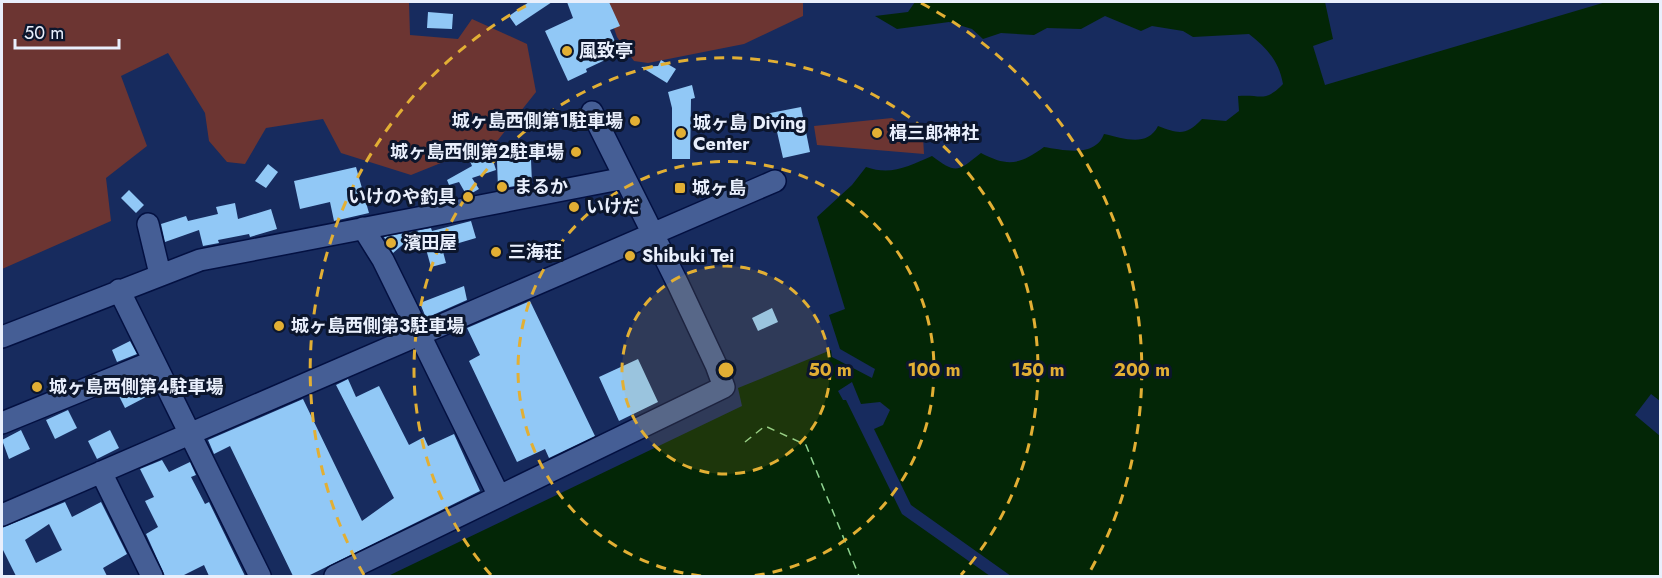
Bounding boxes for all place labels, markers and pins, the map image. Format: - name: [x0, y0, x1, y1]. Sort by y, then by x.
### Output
- place label: 風致亭: [579, 38, 633, 64]
- marker: 風致亭: [560, 44, 574, 58]
- place label: 城ヶ島西側第1駐車場: [452, 108, 623, 134]
- place label: 城ヶ島 Diving Center: [693, 110, 806, 157]
- marker: 城ヶ島西側第1駐車場: [628, 114, 642, 128]
- place label: 楫三郎神社: [889, 120, 979, 146]
- marker: 城ヶ島 Diving Center: [674, 126, 688, 140]
- marker: 楫三郎神社: [870, 126, 884, 140]
- place label: 城ヶ島西側第2駐車場: [390, 139, 564, 165]
- marker: 城ヶ島西側第2駐車場: [569, 145, 583, 159]
- place label: まるか: [514, 174, 568, 200]
- place label: 城ヶ島: [692, 175, 746, 201]
- marker: まるか: [495, 180, 509, 194]
- marker: 城ヶ島: [673, 181, 687, 195]
- place label: いけのや釣具: [348, 184, 456, 210]
- marker: いけのや釣具: [461, 190, 475, 204]
- place label: いけだ: [586, 194, 640, 220]
- marker: いけだ: [567, 200, 581, 214]
- place label: 濱田屋: [403, 230, 457, 256]
- marker: 濱田屋: [384, 236, 398, 250]
- place label: 三海荘: [508, 239, 562, 265]
- place label: Shibuki Tei: [642, 243, 734, 269]
- marker: 三海荘: [489, 245, 503, 259]
- marker: Shibuki Tei: [623, 249, 637, 263]
- place label: 城ヶ島西側第3駐車場: [291, 313, 464, 339]
- marker: 城ヶ島西側第3駐車場: [272, 319, 286, 333]
- centre of rings: [716, 360, 736, 380]
- place label: 城ヶ島西側第4駐車場: [49, 374, 224, 400]
- marker: 城ヶ島西側第4駐車場: [30, 380, 44, 394]

